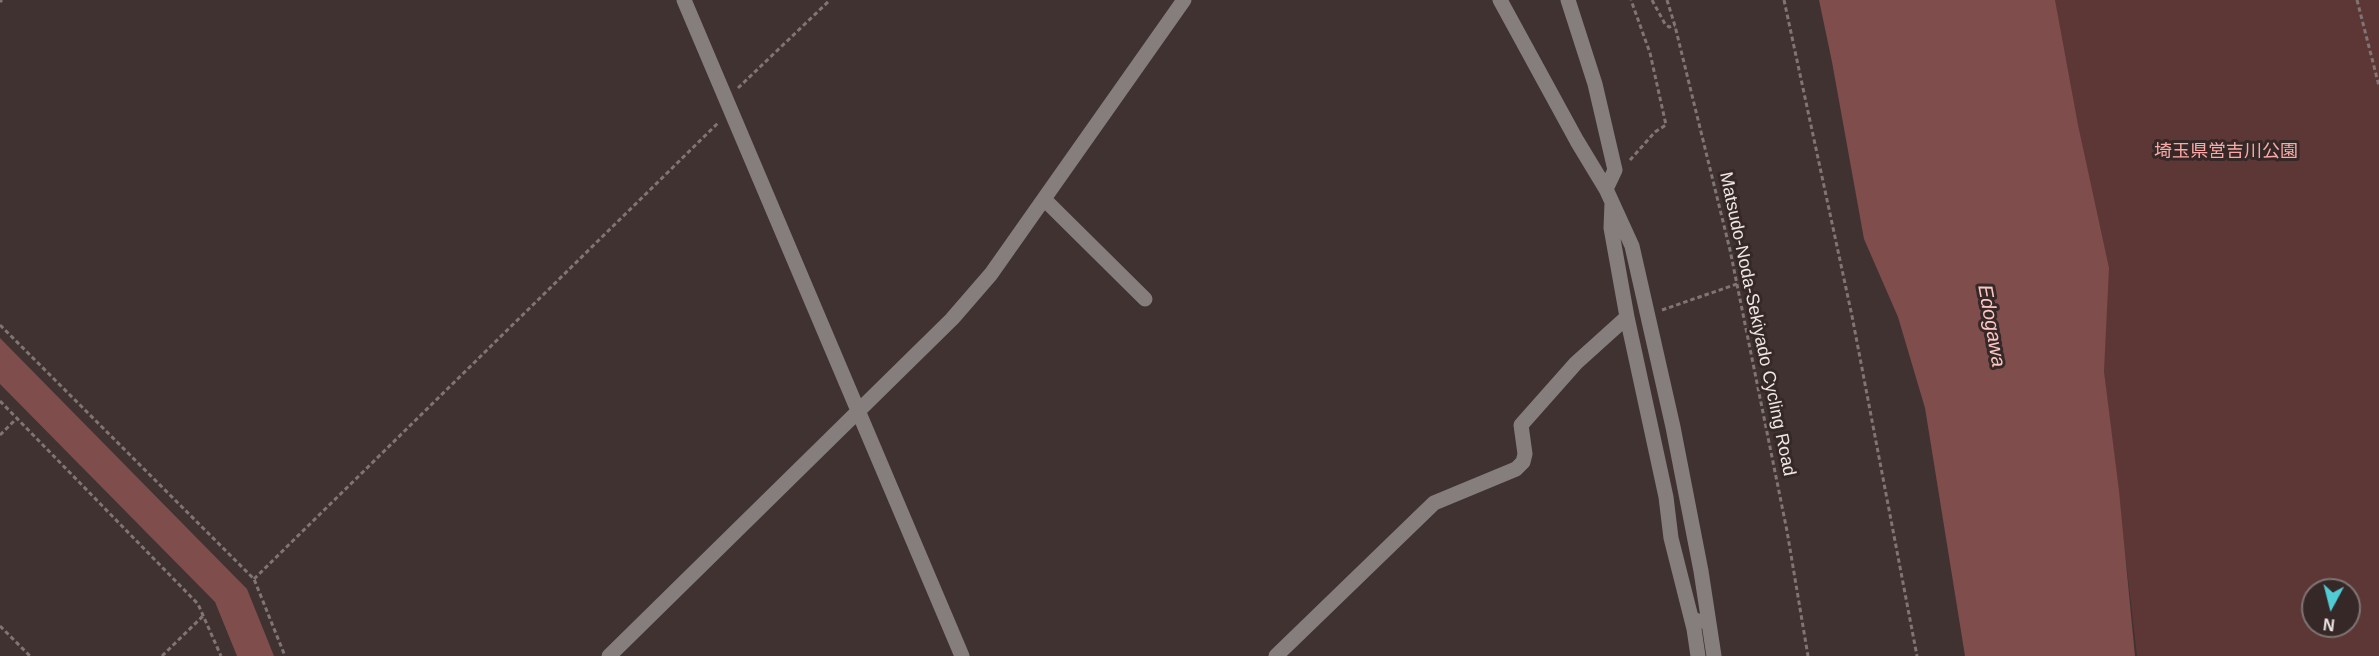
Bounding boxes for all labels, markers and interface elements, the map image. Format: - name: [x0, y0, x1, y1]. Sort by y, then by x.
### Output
- park label: 埼玉県営吉川公園: [2154, 141, 2298, 163]
- street label: Matsudo-Noda-Sekiyado Cycling Road: [1714, 170, 1800, 478]
- water label: Edogawa: [1972, 283, 2010, 369]
- north arrow: [2301, 578, 2361, 638]
- text: N: [2322, 615, 2336, 634]

